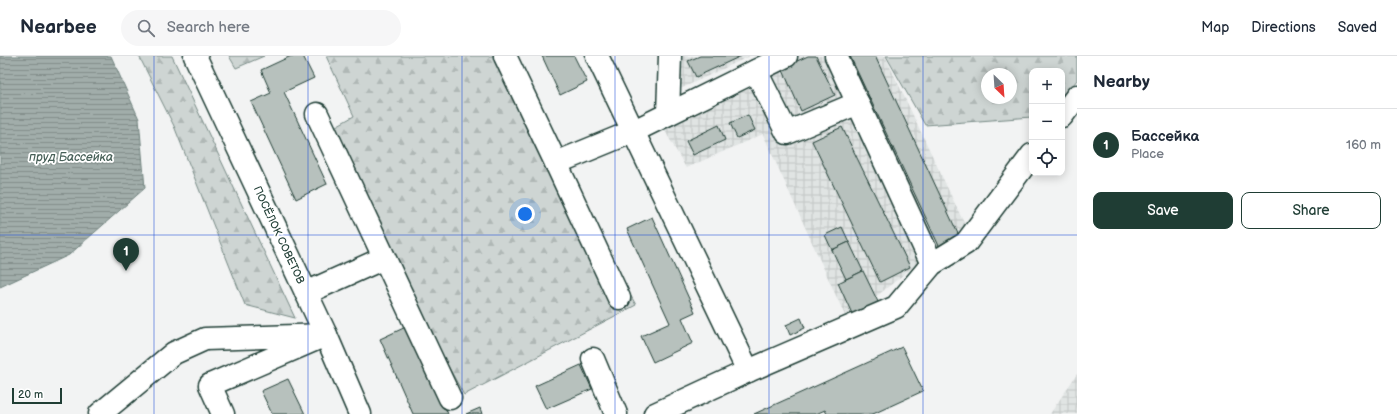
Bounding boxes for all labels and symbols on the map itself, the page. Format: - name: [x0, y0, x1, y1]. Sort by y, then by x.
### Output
- north arrow: [981, 68, 1017, 104]
- water label: пруд Бассейка: [29, 150, 113, 165]
- street label: ПОСЁЛОК СОВЕТОВ: [251, 184, 308, 286]
- your location: [515, 204, 535, 224]
- pin: 1: [113, 238, 139, 271]
- scale bar: [12, 386, 62, 405]

